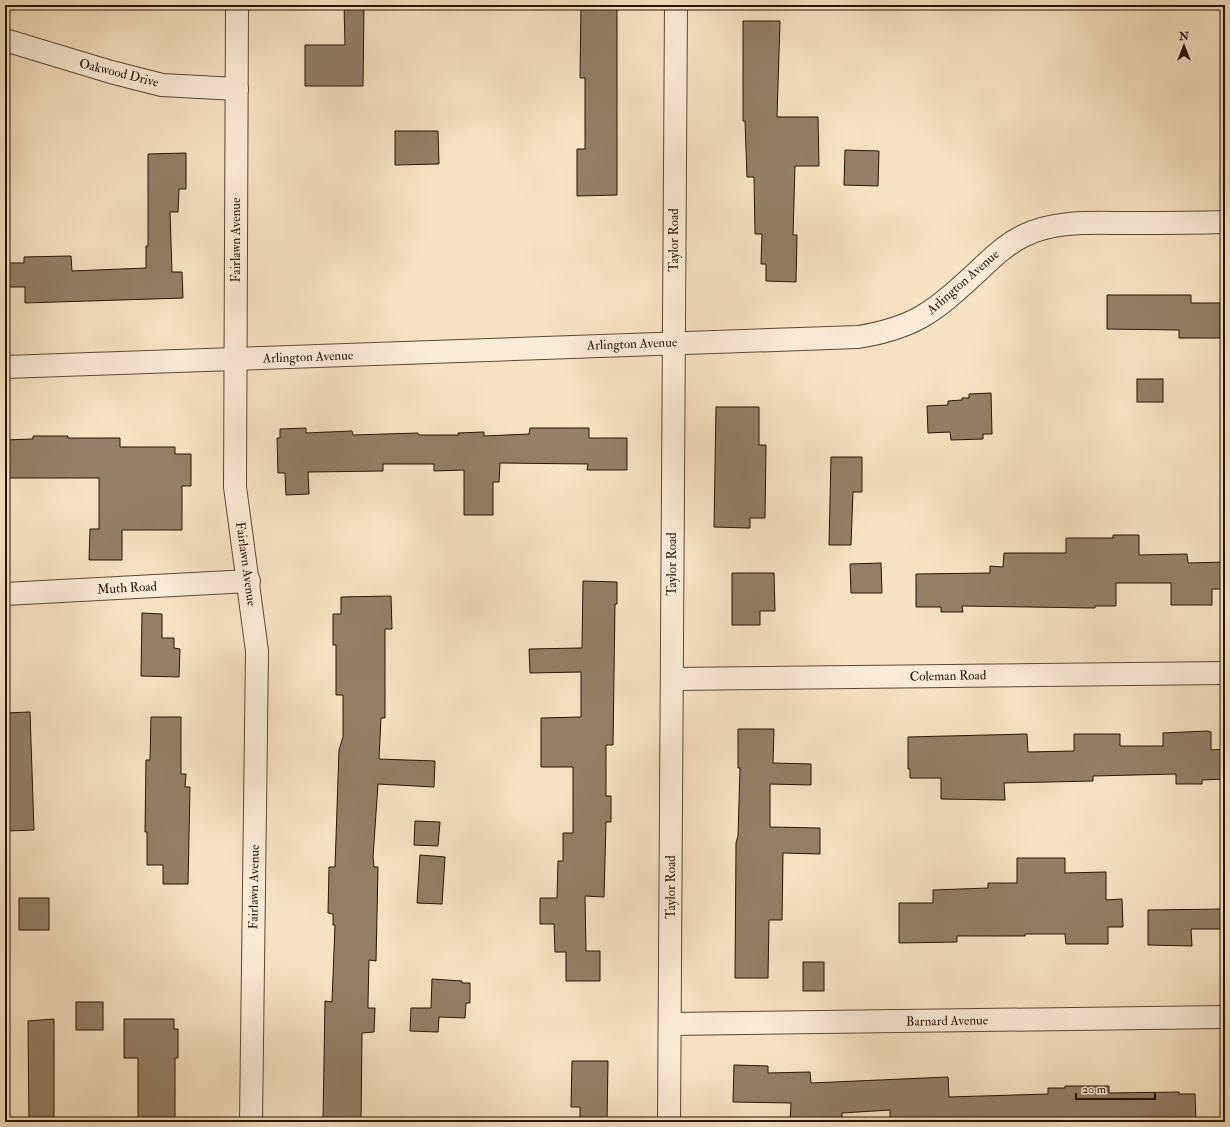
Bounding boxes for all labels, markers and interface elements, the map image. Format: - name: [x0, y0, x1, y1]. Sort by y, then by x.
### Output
- north arrow: [1164, 26, 1204, 66]
- text: N: [1178, 30, 1190, 43]
- street label: Oakwood Drive: [78, 55, 161, 91]
- street label: Fairlawn Avenue: [228, 197, 244, 283]
- street label: Taylor Road: [666, 208, 683, 272]
- street label: Arlington Avenue: [923, 246, 1003, 318]
- street label: Arlington Avenue: [586, 334, 678, 354]
- street label: Arlington Avenue: [262, 347, 354, 367]
- street label: Fairlawn Avenue: [232, 521, 260, 608]
- street label: Taylor Road: [664, 532, 681, 596]
- street label: Muth Road: [97, 578, 158, 598]
- street label: Coleman Road: [910, 667, 987, 685]
- street label: Fairlawn Avenue: [245, 844, 263, 930]
- street label: Taylor Road: [663, 855, 680, 919]
- street label: Barnard Avenue: [906, 1012, 989, 1030]
- scale bar: [1076, 1075, 1155, 1101]
- text: 20 m: [1082, 1082, 1107, 1097]

